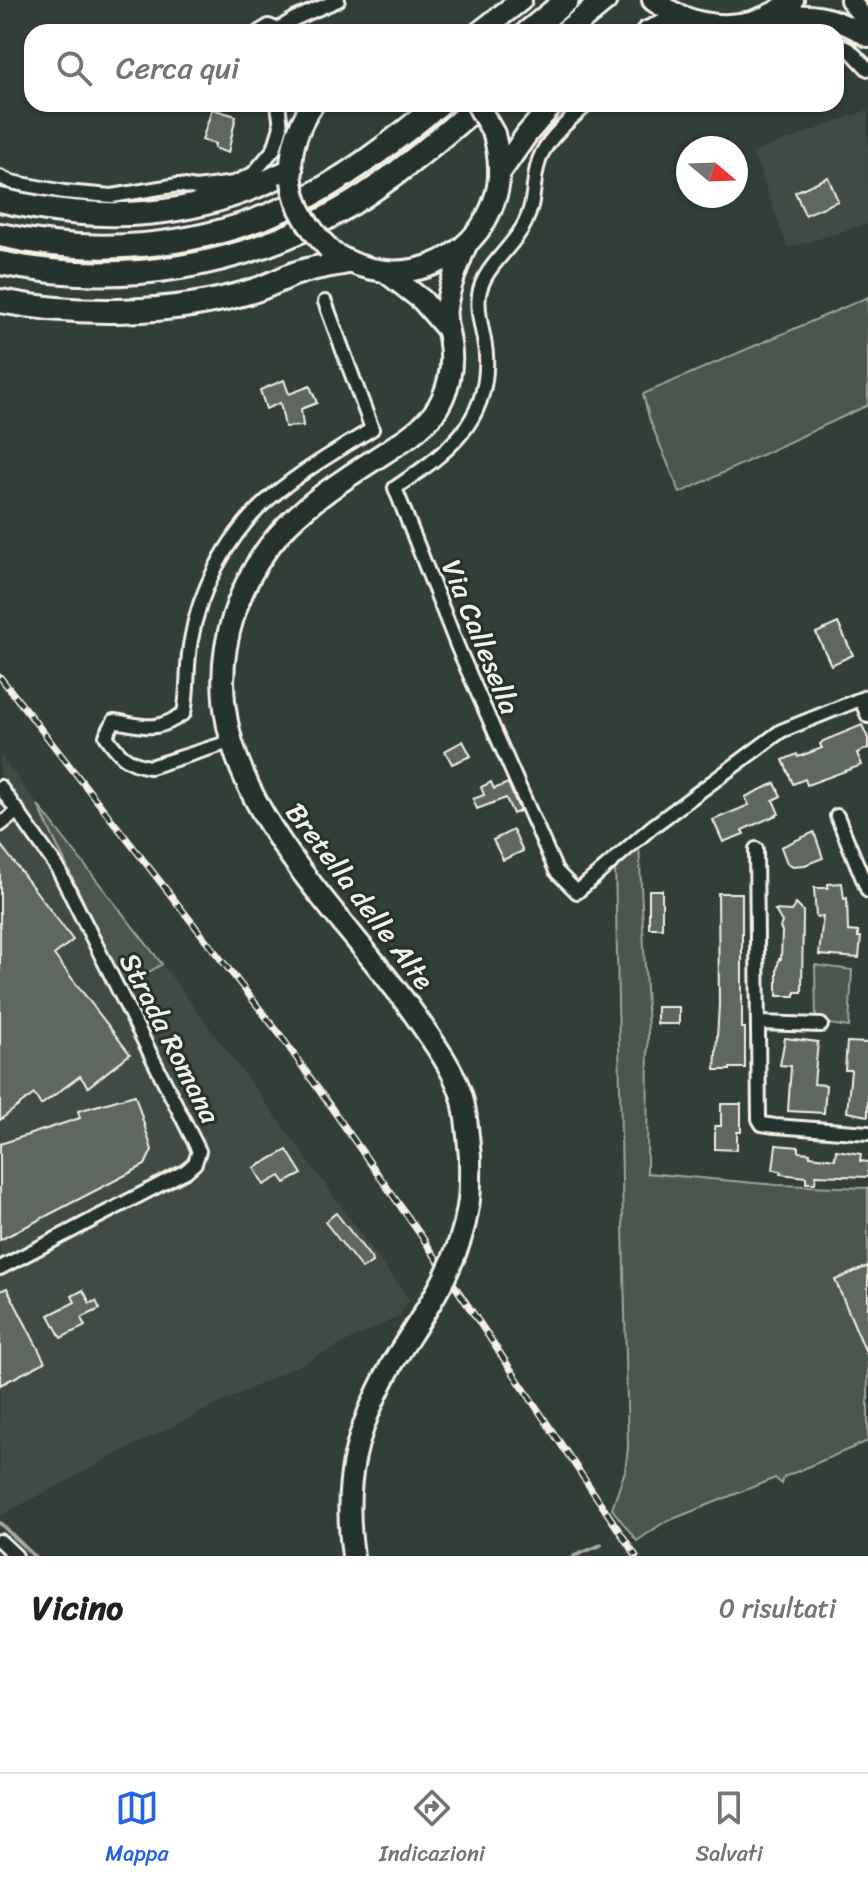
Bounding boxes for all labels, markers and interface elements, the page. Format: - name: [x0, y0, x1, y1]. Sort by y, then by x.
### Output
- search box: [24, 24, 844, 112]
- text: Cerca qui: [116, 41, 239, 95]
- icon: search: [52, 46, 96, 90]
- north arrow: [676, 136, 748, 208]
- street label: Via Callesella: [428, 552, 534, 722]
- street label: Bretella delle Alte: [273, 791, 447, 1001]
- street label: Strada Romana: [106, 944, 235, 1133]
- text: Vicino: [32, 1578, 123, 1638]
- text: 0 risultati: [719, 1585, 836, 1631]
- tab: Mappa: [105, 1786, 169, 1873]
- tab: Indicazioni: [379, 1786, 485, 1873]
- tab: Salvati: [695, 1786, 763, 1873]

